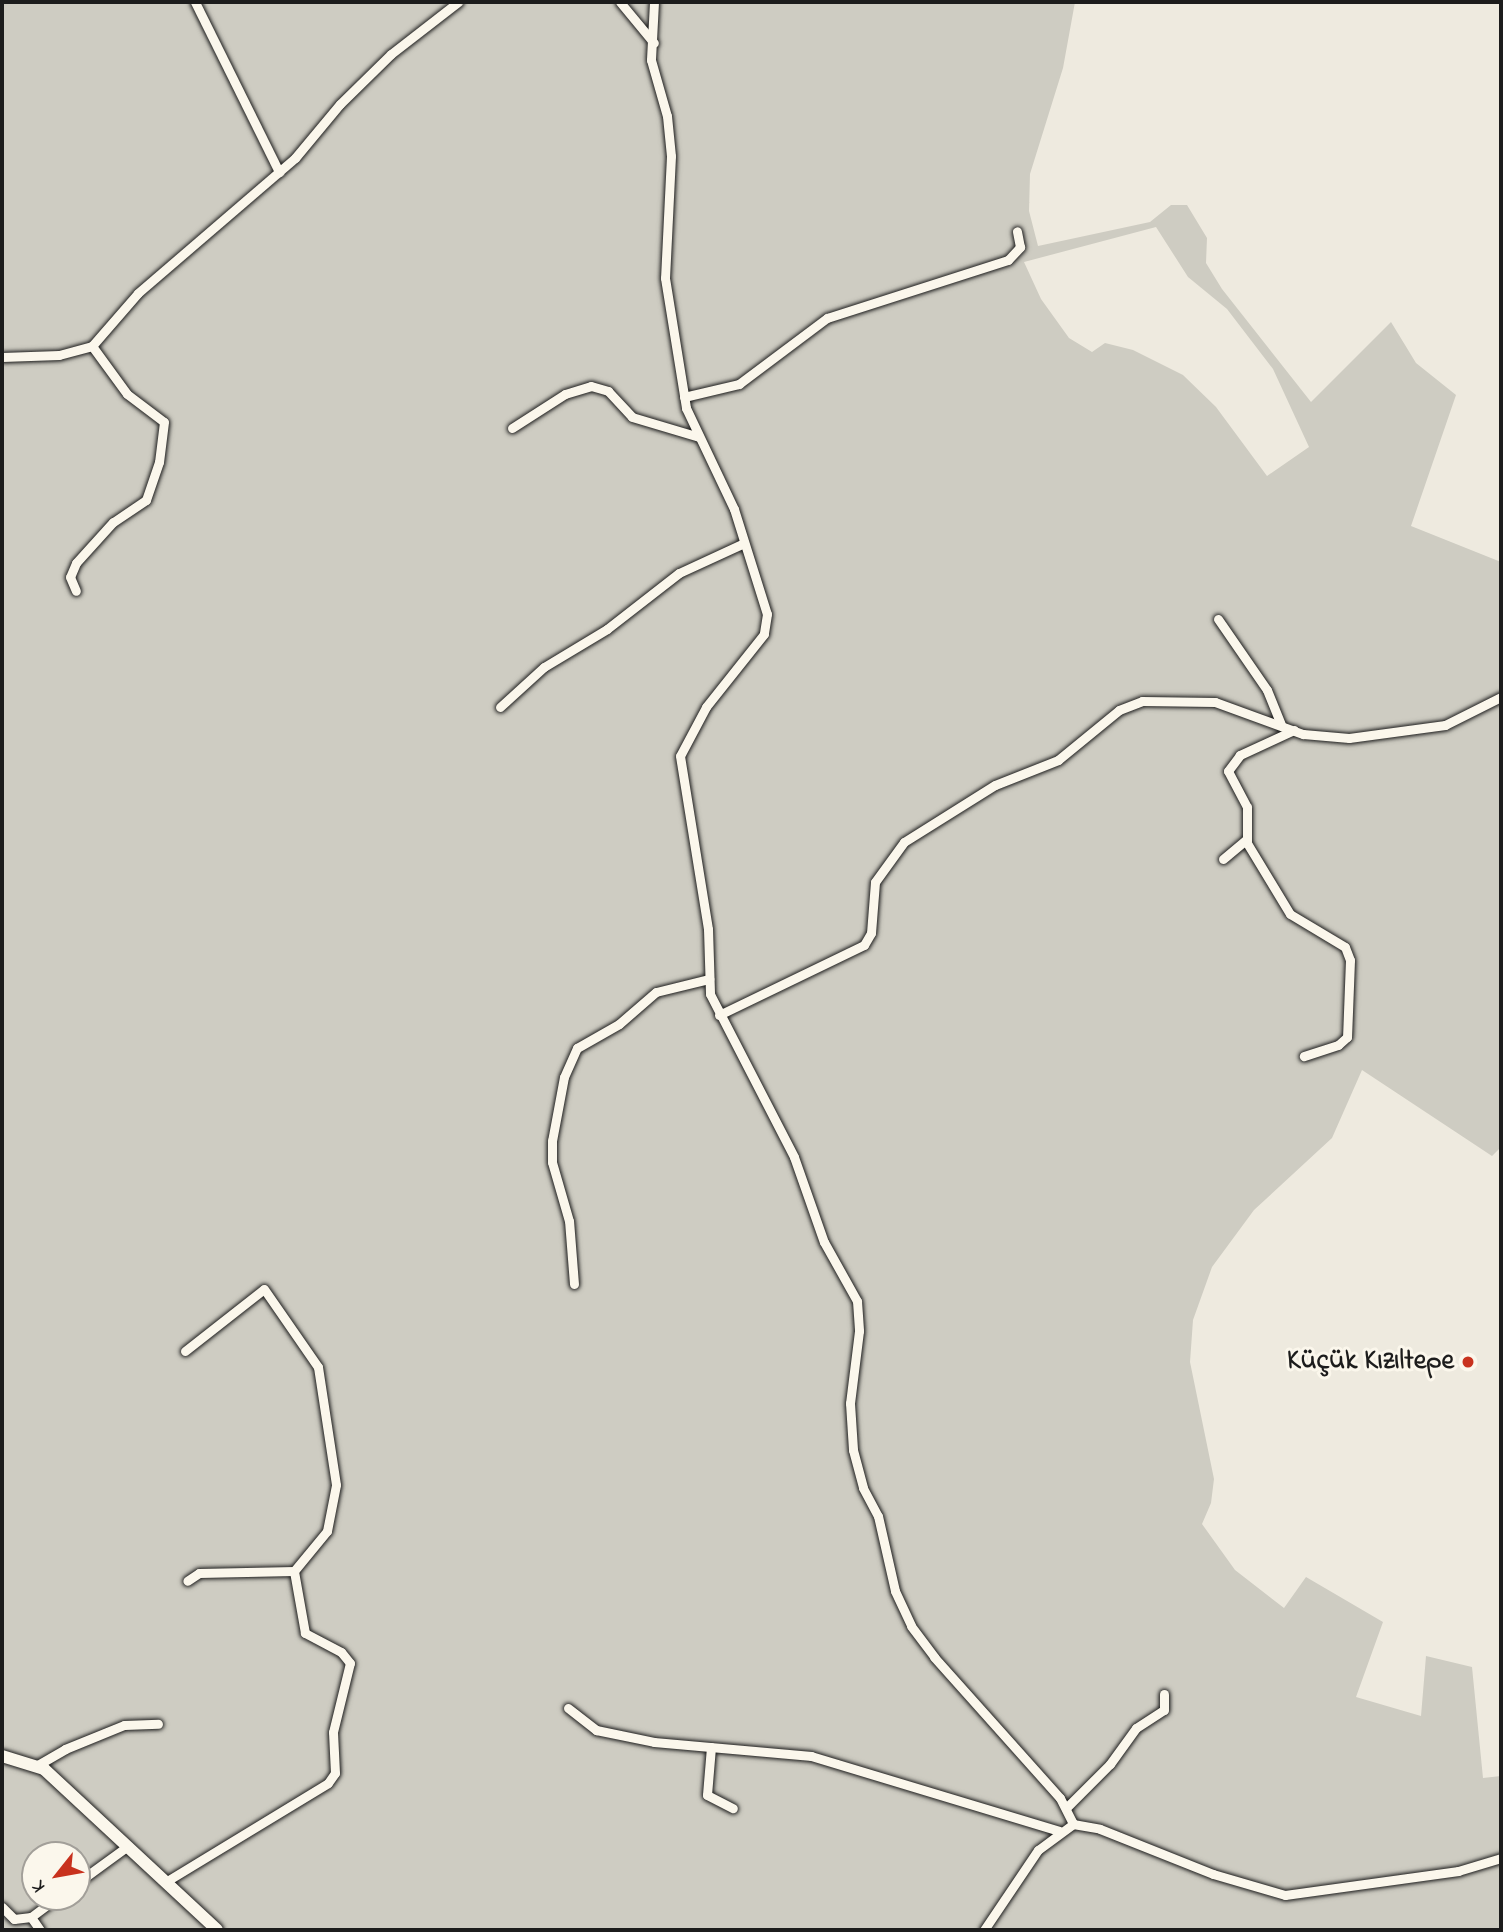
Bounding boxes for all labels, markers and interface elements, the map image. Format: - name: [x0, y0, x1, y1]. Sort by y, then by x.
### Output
- place label: Küçük Kızıltepe: [1287, 1345, 1454, 1379]
- marker: Küçük Kızıltepe: [1460, 1354, 1476, 1370]
- north arrow: [21, 1841, 91, 1911]
- text: K: [25, 1875, 53, 1897]

